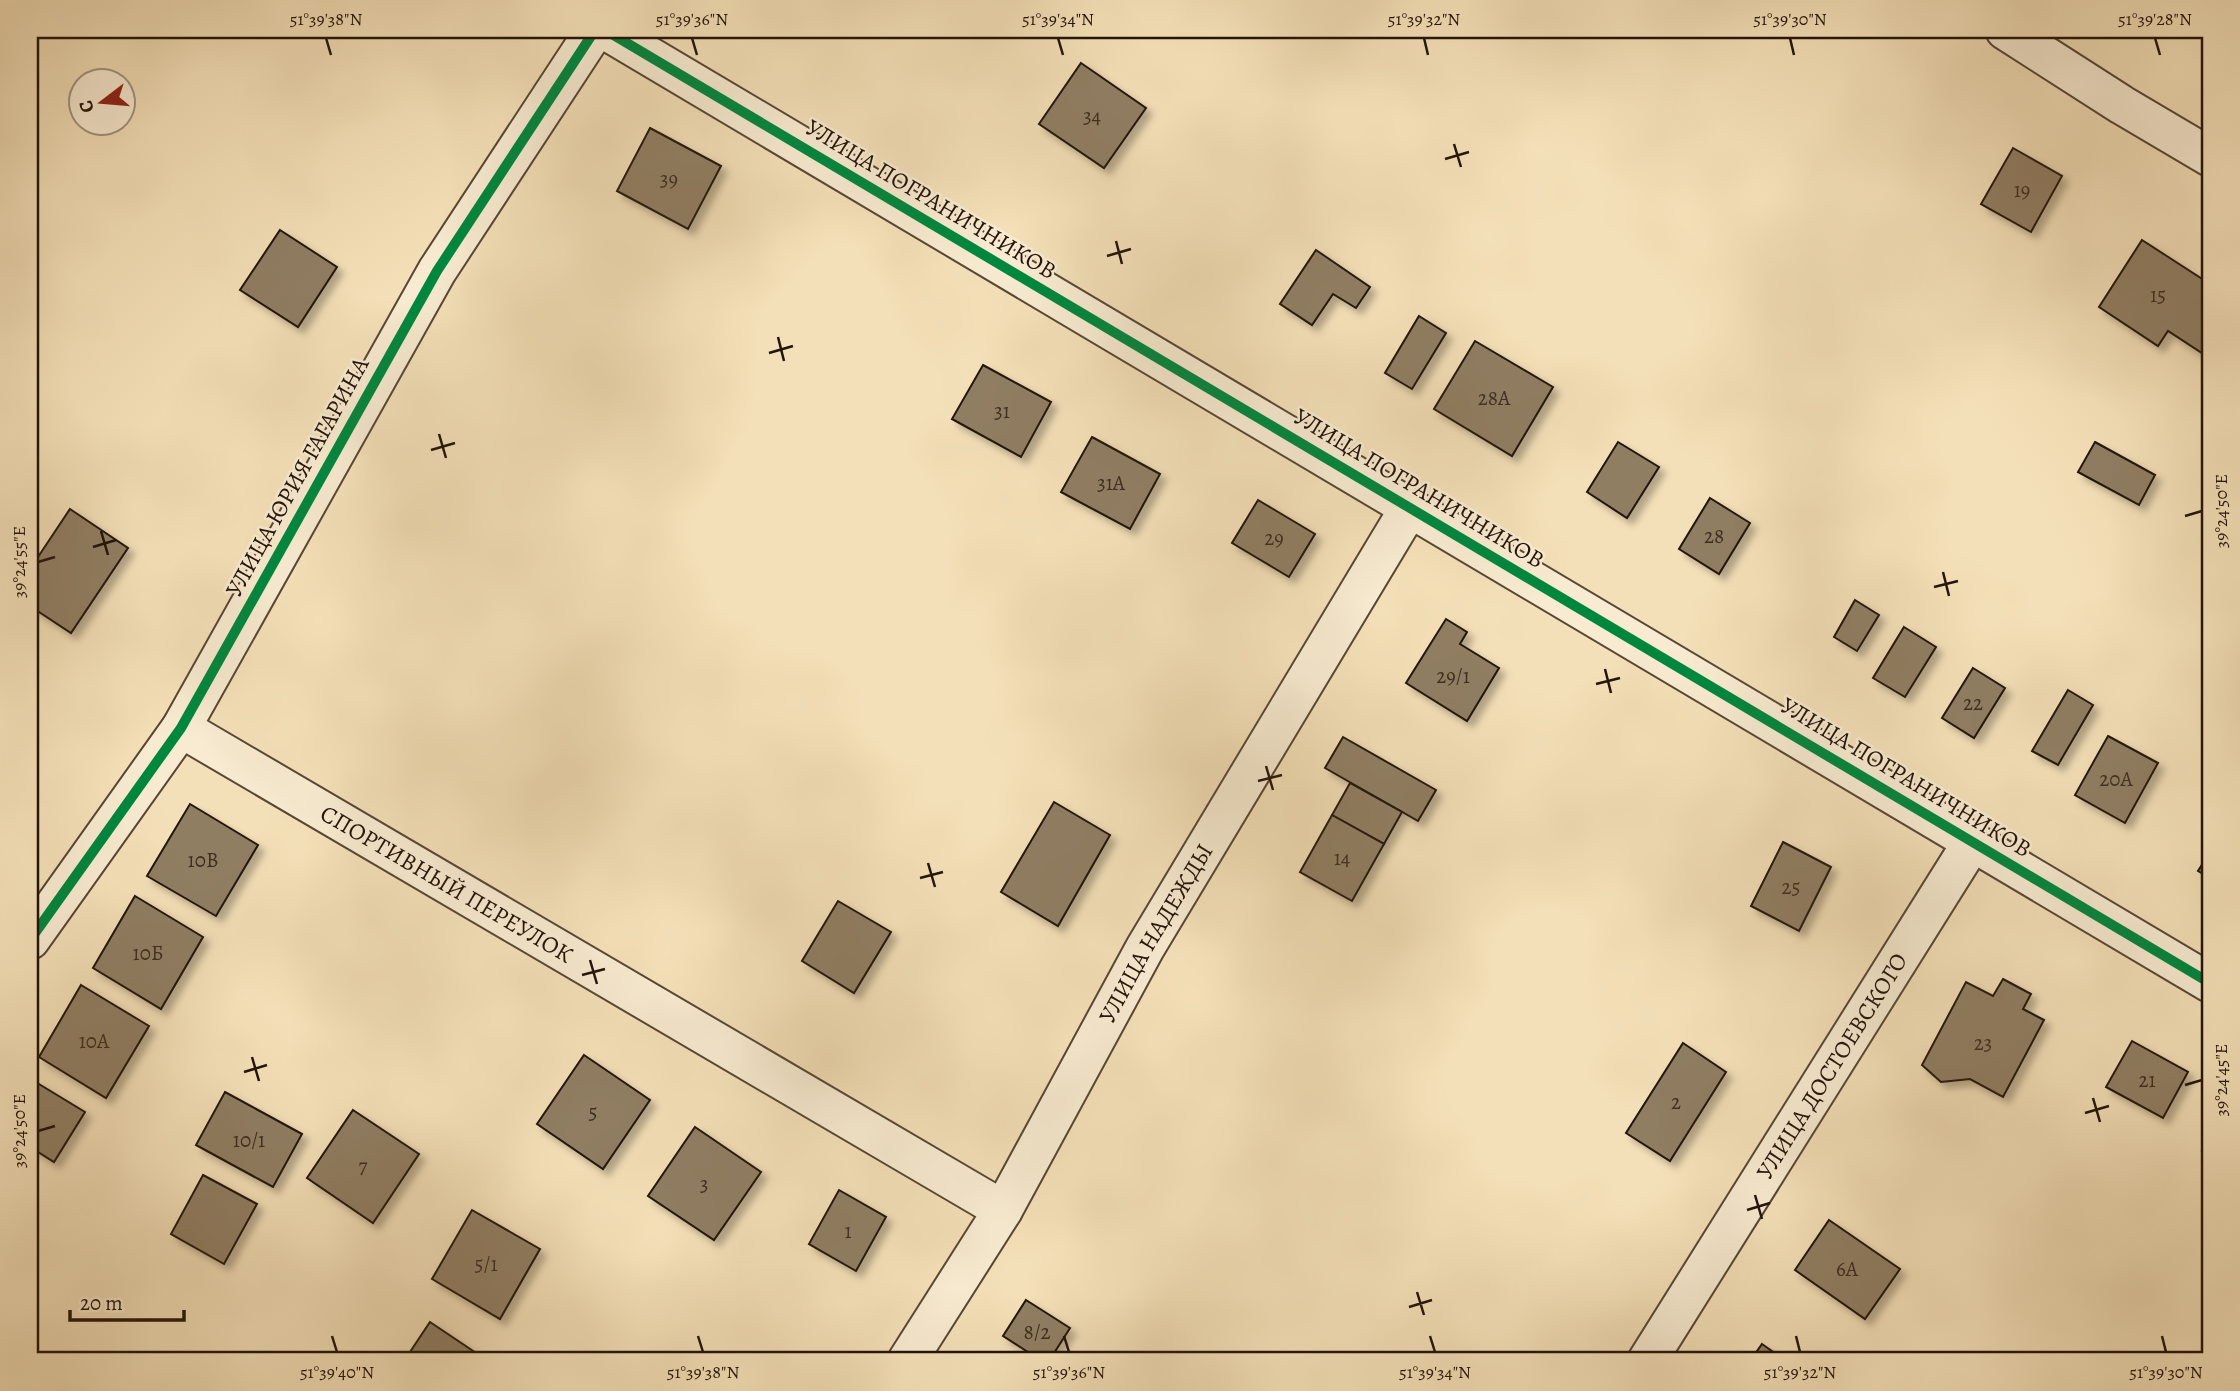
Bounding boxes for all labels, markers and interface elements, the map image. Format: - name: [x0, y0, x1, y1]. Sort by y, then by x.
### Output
- text: 51°39'38"N: [290, 7, 362, 31]
- text: 51°39'36"N: [656, 7, 728, 31]
- text: 51°39'34"N: [1022, 7, 1094, 31]
- text: 51°39'32"N: [1388, 7, 1460, 31]
- text: 51°39'30"N: [1753, 7, 1827, 31]
- text: 51°39'28"N: [2118, 7, 2192, 31]
- north arrow: [66, 66, 136, 136]
- text: С: [73, 97, 101, 116]
- house number: 34: [1083, 102, 1101, 130]
- street label: УЛИЦА ПОГРАНИЧНИКОВ: [800, 111, 1062, 287]
- house number: 39: [660, 165, 678, 193]
- house number: 19: [2014, 176, 2030, 204]
- house number: 15: [2150, 281, 2166, 309]
- street label: УЛИЦА ЮРИЯ ГАГАРИНА: [218, 351, 377, 603]
- house number: 28А: [1478, 384, 1511, 412]
- house number: 31: [994, 397, 1010, 425]
- street label: УЛИЦА ПОГРАНИЧНИКОВ: [1288, 400, 1550, 576]
- house number: 31А: [1097, 469, 1126, 497]
- text: 39°24'50"E: [2209, 474, 2233, 548]
- house number: 28: [1704, 522, 1724, 550]
- house number: 29: [1264, 524, 1284, 552]
- text: 39°24'55"E: [7, 526, 31, 598]
- house number: 29/1: [1436, 662, 1470, 690]
- street label: УЛИЦА ПОГРАНИЧНИКОВ: [1775, 689, 2037, 865]
- house number: 22: [1963, 689, 1983, 717]
- house number: 20А: [2099, 765, 2133, 793]
- street label: СПОРТИВНЫЙ ПЕРЕУЛОК: [314, 797, 579, 971]
- street label: УЛИЦА НАДЕЖДЫ: [1091, 837, 1220, 1029]
- house number: 14: [1334, 844, 1350, 872]
- house number: 10В: [188, 846, 218, 874]
- house number: 25: [1781, 873, 1801, 901]
- house number: 10Б: [133, 939, 163, 967]
- street label: УЛИЦА ДОСТОЕВСКОГО: [1749, 947, 1915, 1186]
- house number: 10А: [79, 1027, 110, 1055]
- house number: 23: [1974, 1029, 1992, 1057]
- text: 39°24'45"E: [2209, 1044, 2233, 1116]
- house number: 21: [2138, 1066, 2156, 1094]
- house number: 2: [1671, 1088, 1681, 1116]
- text: 39°24'50"E: [7, 1094, 31, 1168]
- house number: 5: [588, 1098, 598, 1126]
- house number: 10/1: [233, 1126, 265, 1154]
- house number: 7: [359, 1152, 368, 1180]
- house number: 3: [700, 1170, 708, 1198]
- house number: 1: [844, 1217, 852, 1245]
- house number: 5/1: [474, 1250, 498, 1278]
- house number: 6А: [1836, 1255, 1859, 1283]
- scale bar: [70, 1279, 184, 1323]
- text: 20 m: [80, 1289, 123, 1317]
- house number: 8/2: [1023, 1318, 1051, 1346]
- text: 51°39'40"N: [300, 1360, 374, 1384]
- text: 51°39'38"N: [667, 1360, 739, 1384]
- text: 51°39'36"N: [1033, 1360, 1105, 1384]
- text: 51°39'34"N: [1399, 1360, 1471, 1384]
- text: 51°39'32"N: [1764, 1360, 1836, 1384]
- text: 51°39'30"N: [2129, 1360, 2203, 1384]

